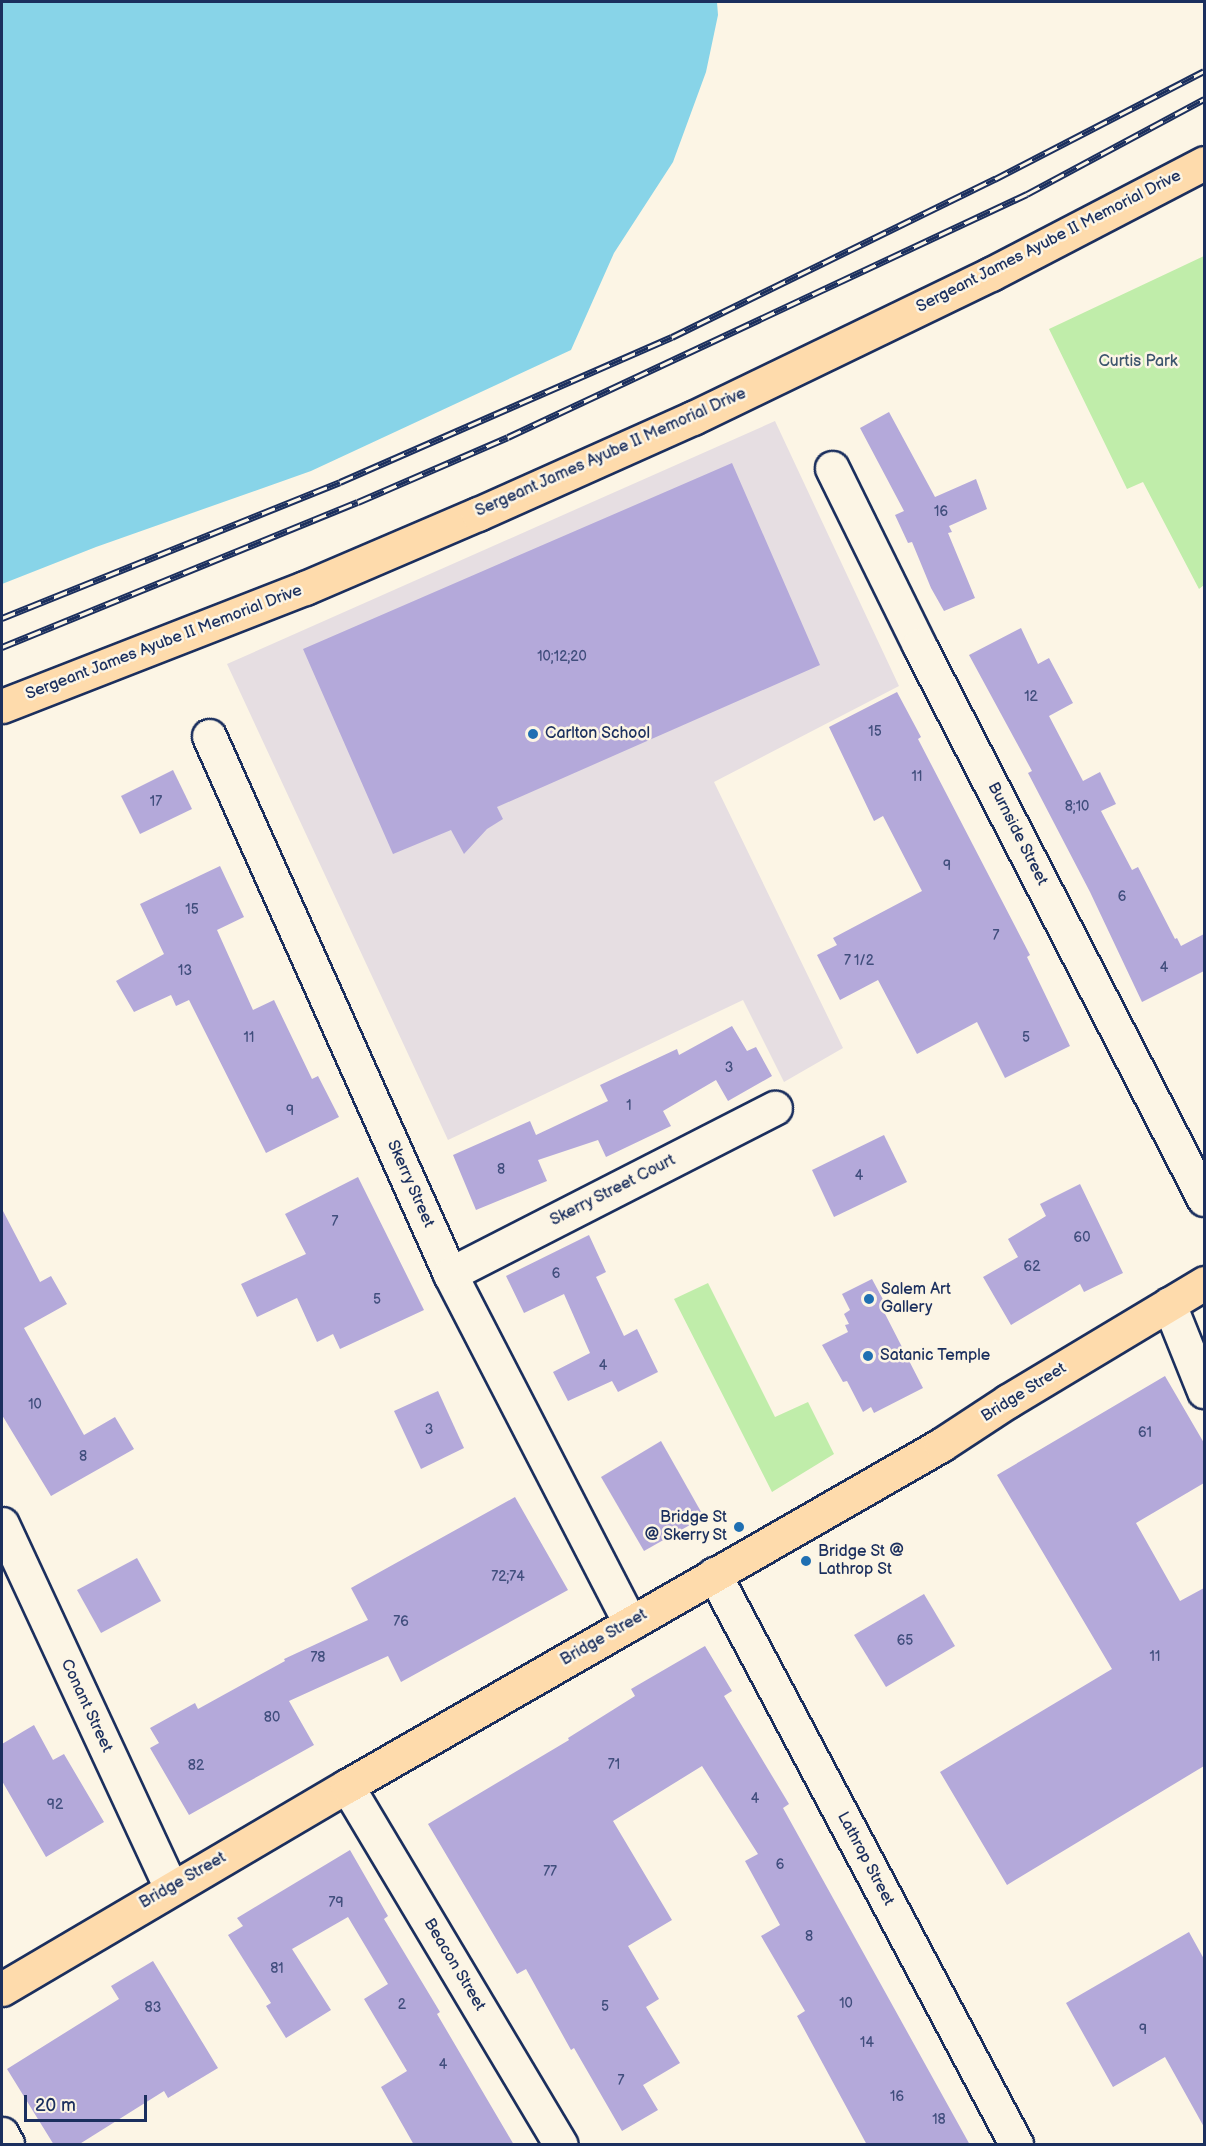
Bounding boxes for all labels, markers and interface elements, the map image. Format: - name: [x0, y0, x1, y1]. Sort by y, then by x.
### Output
- street label: Sergeant James Ayube II Memorial Drive: [913, 166, 1185, 318]
- park label: Curtis Park: [1098, 352, 1178, 372]
- street label: Sergeant James Ayube II Memorial Drive: [472, 384, 750, 522]
- house number: 16: [934, 504, 948, 520]
- street label: Sergeant James Ayube II Memorial Drive: [23, 581, 305, 705]
- house number: 10;12;20: [537, 649, 587, 665]
- house number: 12: [1024, 689, 1038, 705]
- place label: Carlton School: [545, 724, 650, 744]
- house number: 15: [868, 724, 882, 740]
- marker: Carlton School: [526, 727, 540, 741]
- house number: 11: [912, 769, 922, 785]
- street label: Burnside Street: [983, 779, 1051, 889]
- house number: 17: [150, 794, 162, 810]
- house number: 8;10: [1065, 799, 1089, 815]
- house number: 9: [943, 858, 951, 874]
- house number: 6: [1118, 889, 1126, 905]
- house number: 15: [185, 902, 199, 918]
- house number: 7: [993, 928, 999, 944]
- house number: 7 1/2: [844, 953, 874, 969]
- house number: 4: [1160, 960, 1168, 976]
- house number: 13: [178, 963, 192, 979]
- house number: 11: [244, 1030, 254, 1046]
- house number: 5: [1022, 1030, 1030, 1046]
- house number: 3: [725, 1060, 733, 1076]
- house number: 1: [626, 1098, 632, 1114]
- house number: 9: [286, 1103, 294, 1119]
- street label: Skerry Street: [382, 1137, 438, 1231]
- street label: Skerry Street Court: [547, 1151, 679, 1231]
- house number: 8: [497, 1162, 505, 1178]
- house number: 4: [855, 1168, 863, 1184]
- house number: 7: [332, 1214, 338, 1230]
- house number: 60: [1074, 1230, 1090, 1246]
- house number: 62: [1024, 1259, 1040, 1275]
- house number: 6: [552, 1266, 560, 1282]
- place label: Salem Art Gallery: [881, 1280, 951, 1318]
- house number: 5: [373, 1292, 381, 1308]
- marker: Salem Art Gallery: [862, 1292, 876, 1306]
- place label: Satanic Temple: [880, 1346, 991, 1366]
- marker: Satanic Temple: [861, 1349, 875, 1363]
- house number: 4: [599, 1358, 607, 1374]
- street label: Bridge Street: [978, 1359, 1070, 1427]
- house number: 10: [28, 1397, 42, 1413]
- house number: 3: [425, 1422, 433, 1438]
- house number: 61: [1138, 1425, 1152, 1441]
- house number: 8: [79, 1449, 87, 1465]
- place label: Bridge St @ Skerry St: [643, 1508, 727, 1546]
- marker: Bridge St @ Skerry St: [732, 1520, 746, 1534]
- place label: Bridge St @ Lathrop St: [818, 1542, 904, 1580]
- marker: Bridge St @ Lathrop St: [799, 1554, 813, 1568]
- house number: 72;74: [491, 1569, 525, 1585]
- street label: Bridge Street: [557, 1606, 651, 1670]
- house number: 76: [393, 1614, 409, 1630]
- house number: 65: [897, 1633, 913, 1649]
- house number: 11: [1150, 1649, 1160, 1665]
- house number: 78: [310, 1650, 326, 1666]
- street label: Conant Street: [56, 1656, 116, 1756]
- house number: 80: [264, 1710, 280, 1726]
- house number: 71: [608, 1757, 620, 1773]
- house number: 82: [188, 1758, 204, 1774]
- house number: 4: [751, 1791, 759, 1807]
- house number: 92: [47, 1797, 63, 1813]
- street label: Lathrop Street: [832, 1809, 898, 1909]
- street label: Bridge Street: [136, 1849, 230, 1913]
- house number: 6: [776, 1857, 784, 1873]
- house number: 77: [543, 1864, 557, 1880]
- house number: 79: [329, 1895, 343, 1911]
- street label: Beacon Street: [419, 1915, 489, 2015]
- house number: 8: [805, 1929, 813, 1945]
- house number: 81: [270, 1961, 284, 1977]
- house number: 10: [839, 1996, 853, 2012]
- house number: 2: [398, 1997, 406, 2013]
- house number: 5: [601, 1999, 609, 2015]
- house number: 83: [145, 2000, 161, 2016]
- house number: 9: [1139, 2022, 1147, 2038]
- house number: 14: [860, 2035, 874, 2051]
- house number: 4: [439, 2057, 447, 2073]
- house number: 7: [618, 2073, 624, 2089]
- scale bar: [27, 2083, 150, 2121]
- house number: 16: [890, 2089, 904, 2105]
- text: 20 m: [35, 2095, 76, 2116]
- house number: 18: [932, 2112, 946, 2128]

